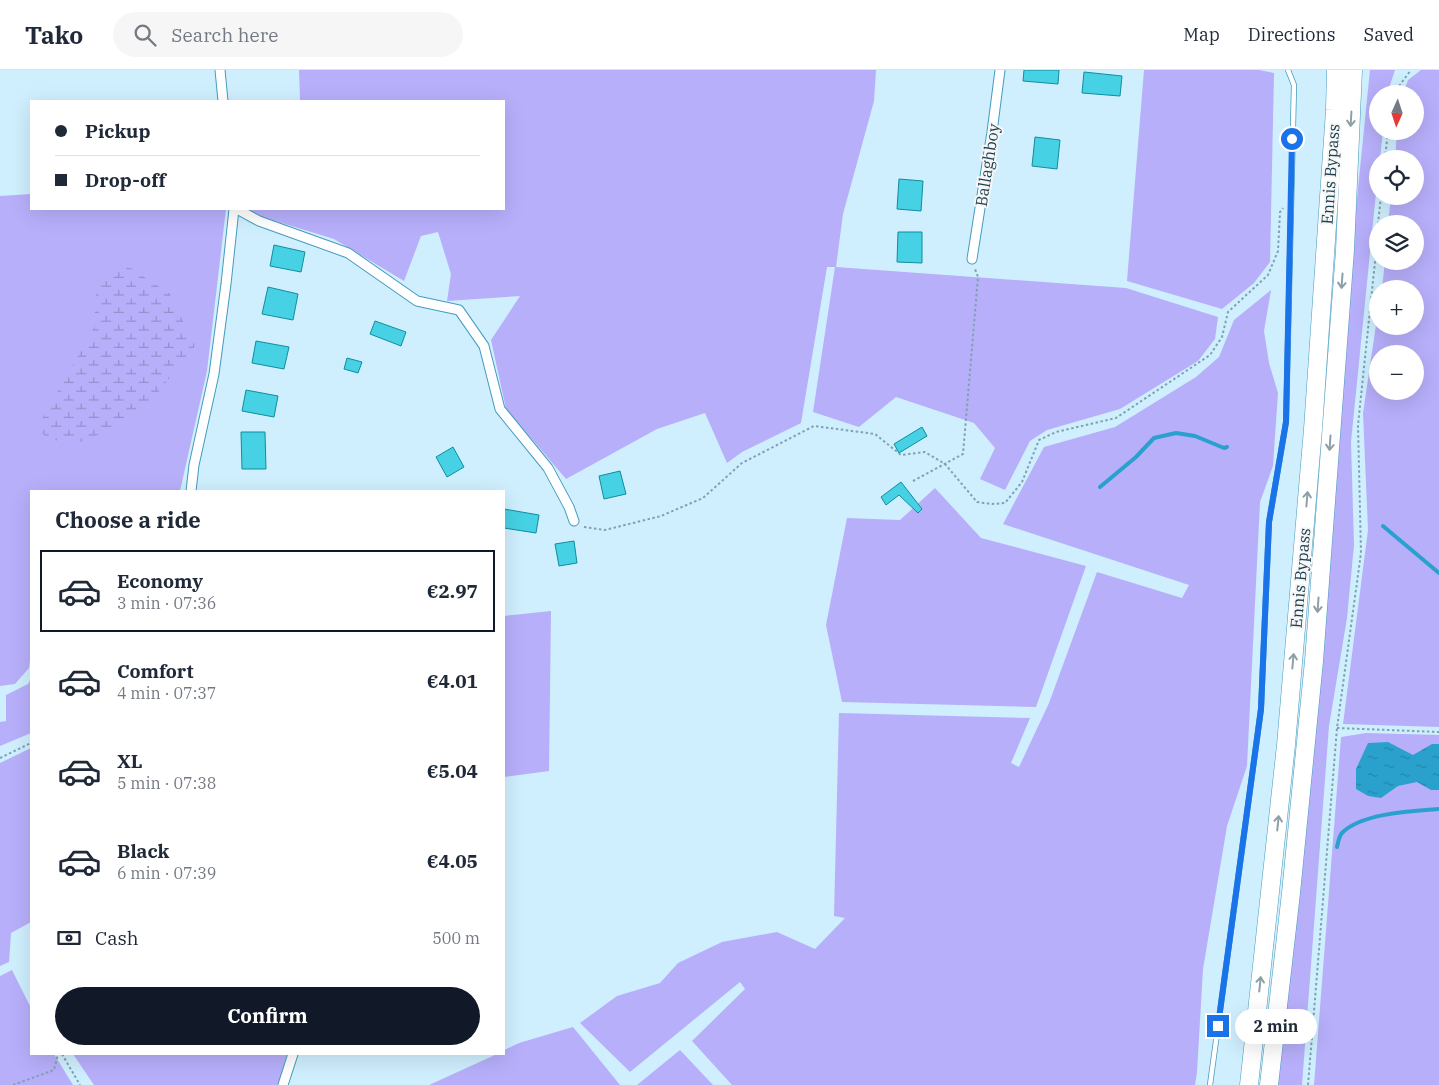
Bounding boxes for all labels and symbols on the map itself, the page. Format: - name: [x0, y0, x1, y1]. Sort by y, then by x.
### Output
- north arrow: [1369, 85, 1424, 140]
- one-way arrow: [1346, 110, 1355, 126]
- street label: Ballaghboy: [971, 122, 1003, 208]
- street label: Ennis Bypass: [1317, 123, 1343, 225]
- route start: [1281, 128, 1303, 150]
- one-way arrow: [1338, 273, 1347, 289]
- one-way arrow: [1325, 435, 1335, 451]
- one-way arrow: [1302, 491, 1312, 507]
- street label: Ennis Bypass: [1286, 527, 1314, 629]
- one-way arrow: [1313, 597, 1322, 613]
- one-way arrow: [1289, 653, 1298, 669]
- one-way arrow: [1273, 815, 1283, 831]
- one-way arrow: [1255, 977, 1265, 993]
- callout: 2 min: [1236, 1008, 1318, 1044]
- route end: [1207, 1015, 1229, 1037]

